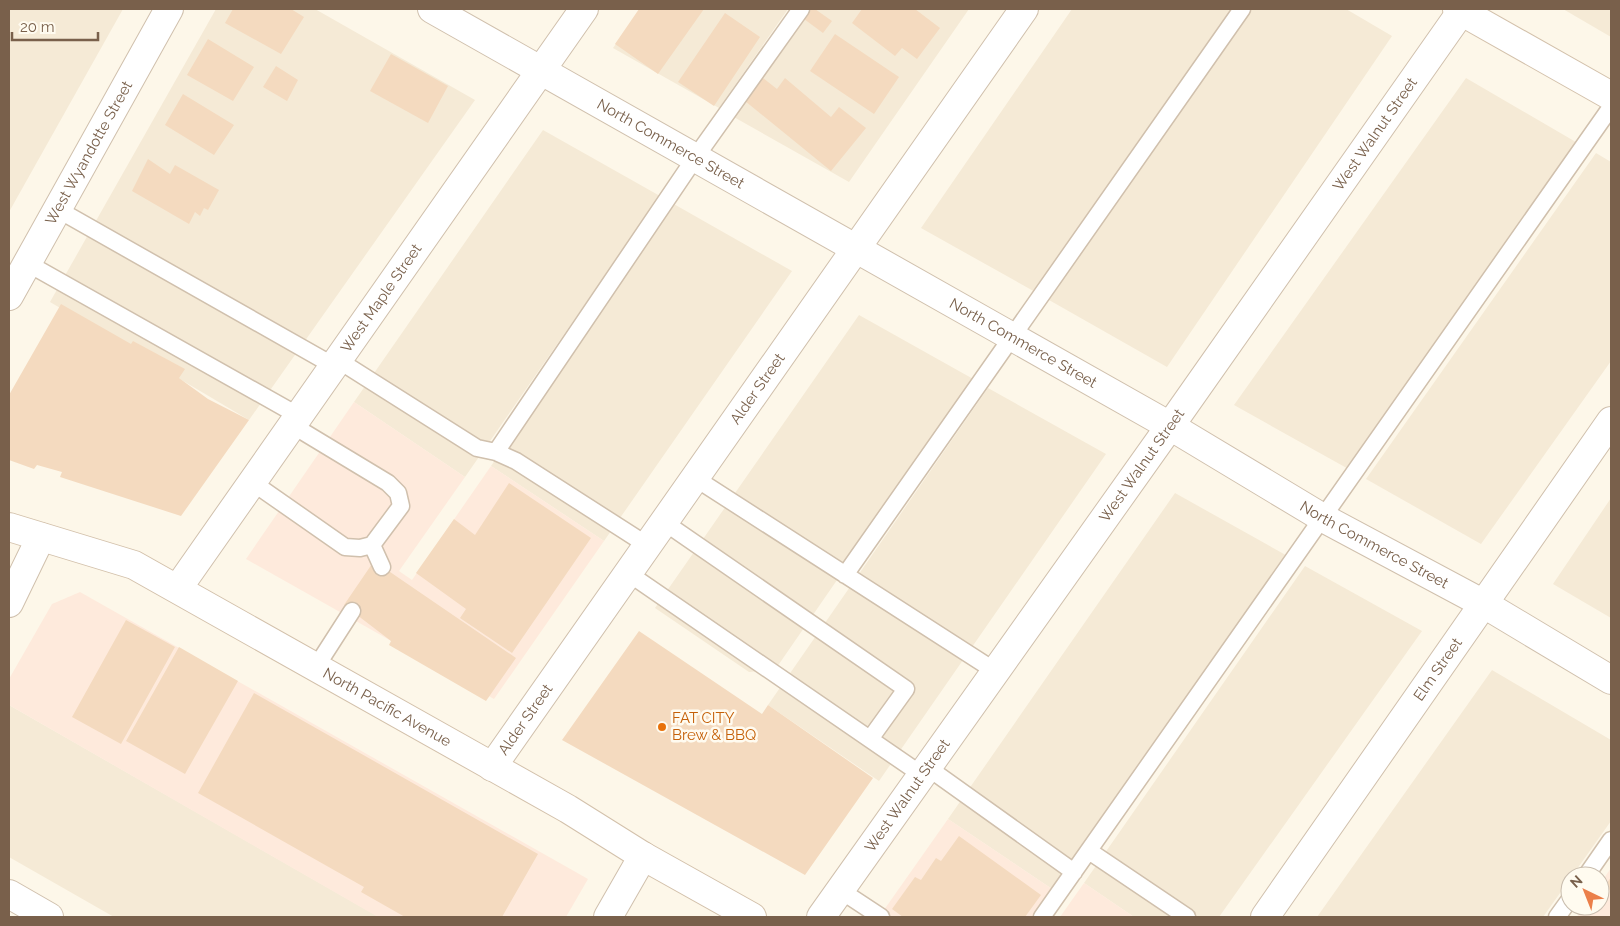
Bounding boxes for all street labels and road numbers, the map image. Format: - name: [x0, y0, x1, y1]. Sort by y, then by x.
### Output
- street label: West Walnut Street: [1329, 74, 1421, 194]
- street label: West Wyandotte Street: [42, 78, 136, 228]
- street label: North Commerce Street: [594, 95, 747, 193]
- street label: West Maple Street: [337, 240, 426, 356]
- street label: North Commerce Street: [946, 294, 1100, 392]
- street label: Alder Street: [726, 350, 789, 428]
- street label: West Walnut Street: [1096, 405, 1188, 525]
- street label: North Commerce Street: [1297, 497, 1452, 592]
- street label: Elm Street: [1410, 634, 1466, 704]
- street label: North Pacific Avenue: [320, 664, 454, 751]
- street label: Alder Street: [494, 680, 556, 759]
- street label: West Walnut Street: [861, 736, 954, 856]

